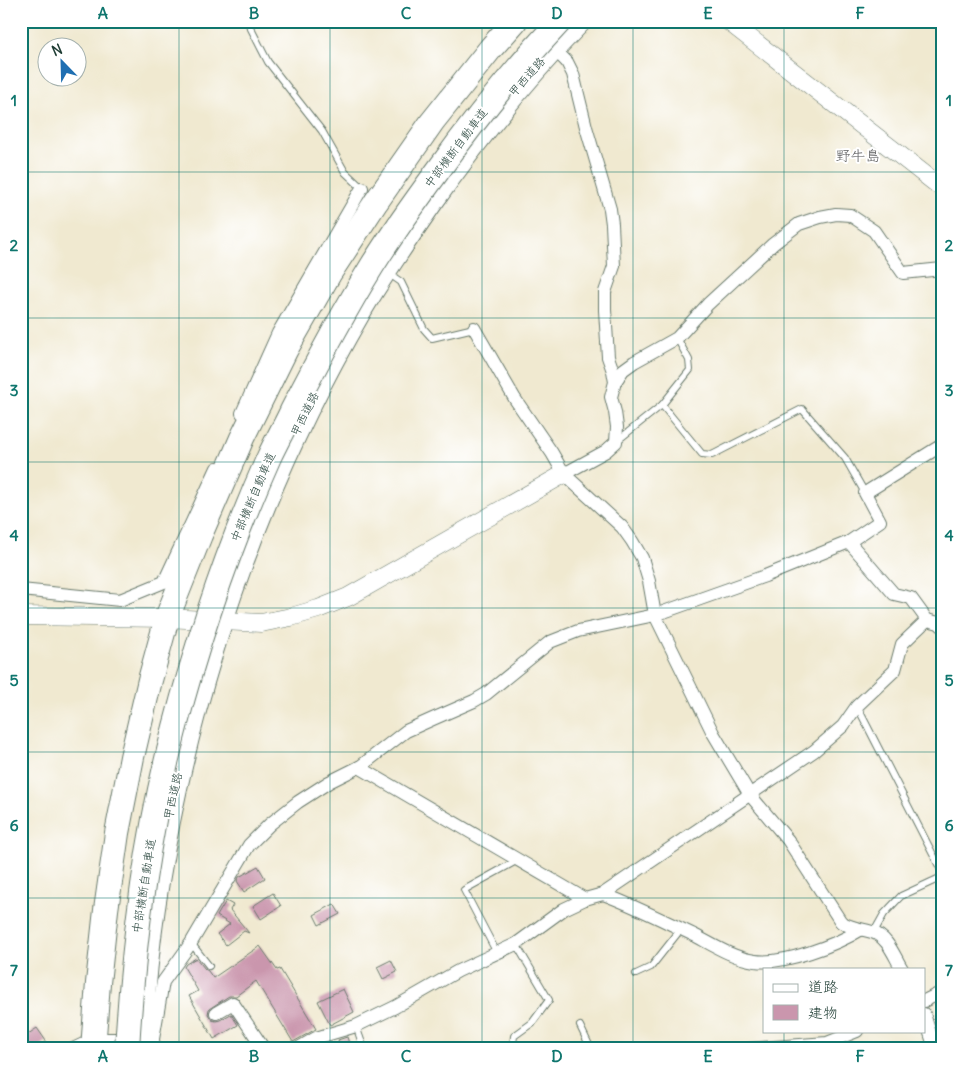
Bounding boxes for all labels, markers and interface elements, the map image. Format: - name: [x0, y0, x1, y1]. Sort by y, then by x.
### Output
- text: A: [98, 3, 108, 23]
- text: B: [249, 3, 260, 23]
- text: C: [401, 3, 412, 23]
- text: D: [551, 3, 563, 23]
- text: E: [703, 3, 713, 23]
- text: F: [855, 3, 865, 23]
- north arrow: [38, 38, 88, 88]
- text: N: [49, 40, 65, 60]
- street label: 甲西道路: [505, 54, 548, 100]
- text: 1: [11, 90, 17, 110]
- text: 1: [946, 90, 952, 110]
- street label: 中部横断自動車道: [421, 105, 490, 191]
- district label: 野牛島: [835, 146, 881, 165]
- text: 2: [10, 235, 19, 255]
- text: 2: [945, 235, 954, 255]
- text: 3: [9, 380, 19, 400]
- text: 3: [944, 380, 954, 400]
- street label: 甲西道路: [287, 389, 322, 439]
- street label: 中部横断自動車道: [227, 450, 278, 544]
- text: 4: [9, 525, 19, 545]
- text: 4: [944, 525, 954, 545]
- text: 5: [9, 670, 19, 690]
- text: 5: [944, 670, 954, 690]
- street label: 甲西道路: [160, 771, 185, 821]
- text: 6: [9, 815, 19, 835]
- text: 6: [944, 815, 954, 835]
- street label: 中部横断自動車道: [129, 837, 158, 935]
- text: 7: [10, 960, 18, 980]
- text: 7: [945, 960, 953, 980]
- legend: [763, 968, 926, 1032]
- text: 道路: [808, 977, 838, 996]
- text: 建物: [808, 1003, 838, 1022]
- text: A: [98, 1046, 108, 1066]
- text: B: [249, 1046, 260, 1066]
- text: C: [401, 1046, 412, 1066]
- text: D: [551, 1046, 563, 1066]
- text: E: [703, 1046, 713, 1066]
- text: F: [855, 1046, 865, 1066]

